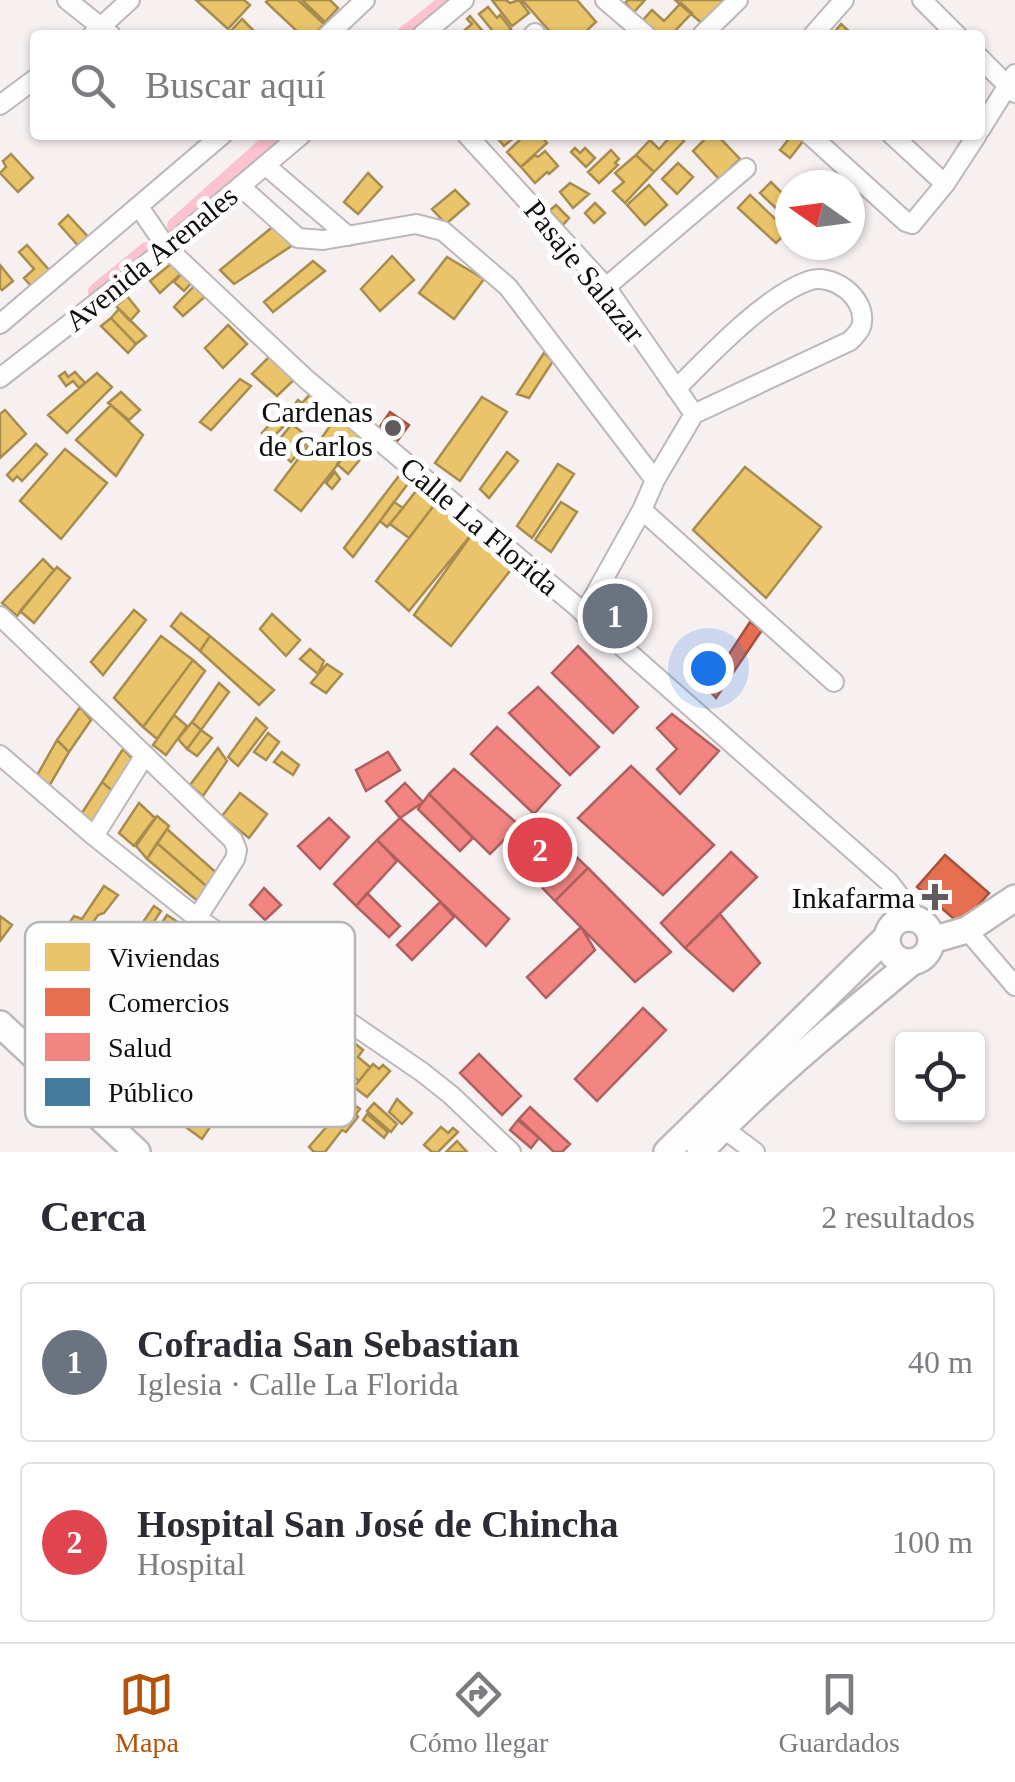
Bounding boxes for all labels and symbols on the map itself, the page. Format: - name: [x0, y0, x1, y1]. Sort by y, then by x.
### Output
- north arrow: [775, 170, 865, 260]
- street label: Avenida Arenales: [58, 179, 244, 337]
- street label: Pasaje Salazar: [518, 194, 652, 348]
- place label: Cardenas de Carlos: [259, 395, 373, 462]
- marker: Cardenas de Carlos: [382, 417, 404, 439]
- street label: Calle La Florida: [394, 450, 566, 602]
- pin: 1: [582, 578, 648, 654]
- your location: [683, 643, 734, 694]
- pin: 2: [508, 812, 572, 888]
- place label: Inkafarma: [792, 881, 915, 914]
- marker: Inkafarma: [924, 886, 946, 908]
- legend: [25, 922, 355, 1127]
- text: Viviendas: [108, 942, 220, 973]
- text: Comercios: [108, 987, 229, 1018]
- text: Salud: [108, 1032, 172, 1063]
- text: Público: [108, 1077, 194, 1108]

